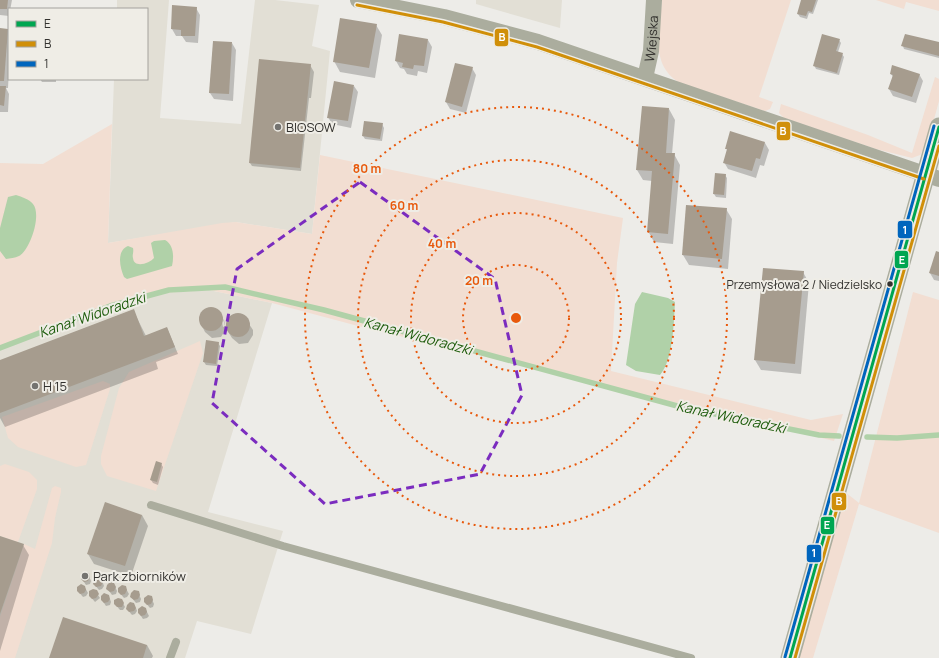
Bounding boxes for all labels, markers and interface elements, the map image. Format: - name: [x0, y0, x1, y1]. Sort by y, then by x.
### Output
- legend: [8, 8, 148, 80]
- text: E: [44, 15, 51, 32]
- street label: Wiejska: [640, 15, 662, 64]
- line badge: B: [494, 28, 509, 47]
- text: B: [499, 29, 506, 44]
- text: B: [44, 35, 51, 52]
- text: 1: [44, 55, 49, 72]
- place label: BIOSOW: [286, 118, 336, 136]
- line badge: B: [776, 121, 791, 141]
- marker: BIOSOW: [273, 122, 283, 132]
- text: B: [780, 123, 787, 138]
- text: 80 m: [353, 160, 381, 177]
- text: 60 m: [390, 197, 418, 214]
- line badge: 1: [897, 220, 913, 239]
- text: 1: [903, 222, 907, 237]
- text: 40 m: [428, 235, 456, 252]
- line badge: E: [894, 250, 909, 269]
- text: E: [899, 252, 905, 267]
- text: 20 m: [465, 272, 493, 289]
- place label: Przemysłowa 2 / Niedzielsko: [726, 276, 882, 293]
- marker: Przemysłowa 2 / Niedzielsko: [885, 279, 895, 289]
- water label: Kanał Widoradzki: [36, 287, 149, 342]
- centre of rings: [509, 311, 523, 325]
- water label: Kanał Widoradzki: [362, 312, 476, 360]
- place label: H 15: [43, 377, 67, 395]
- marker: H 15: [30, 381, 40, 391]
- water label: Kanał Widoradzki: [675, 396, 789, 438]
- line badge: B: [831, 492, 847, 511]
- text: B: [836, 493, 843, 508]
- line badge: E: [820, 516, 835, 535]
- text: E: [824, 517, 830, 532]
- line badge: 1: [806, 544, 822, 563]
- text: 1: [812, 545, 816, 560]
- place label: Park zbiorników: [93, 567, 186, 585]
- marker: Park zbiorników: [80, 571, 90, 581]

